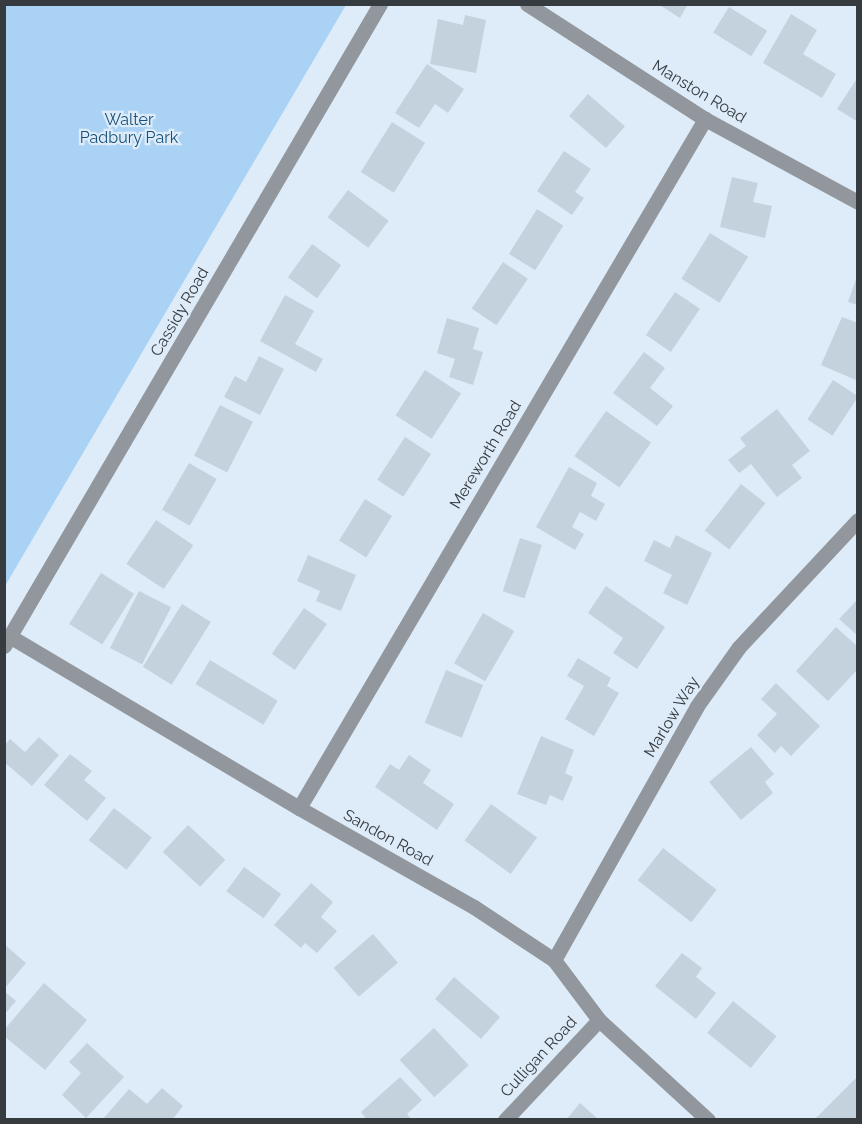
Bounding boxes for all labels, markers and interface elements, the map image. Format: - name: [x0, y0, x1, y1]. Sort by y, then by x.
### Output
- street label: Manston Road: [649, 56, 749, 128]
- park label: Walter Padbury Park: [80, 110, 178, 148]
- street label: Cassidy Road: [147, 264, 213, 360]
- street label: Mereworth Road: [446, 397, 526, 513]
- street label: Marlow Way: [640, 673, 704, 761]
- street label: Sandon Road: [340, 806, 436, 870]
- street label: Culligan Road: [497, 1013, 581, 1101]

